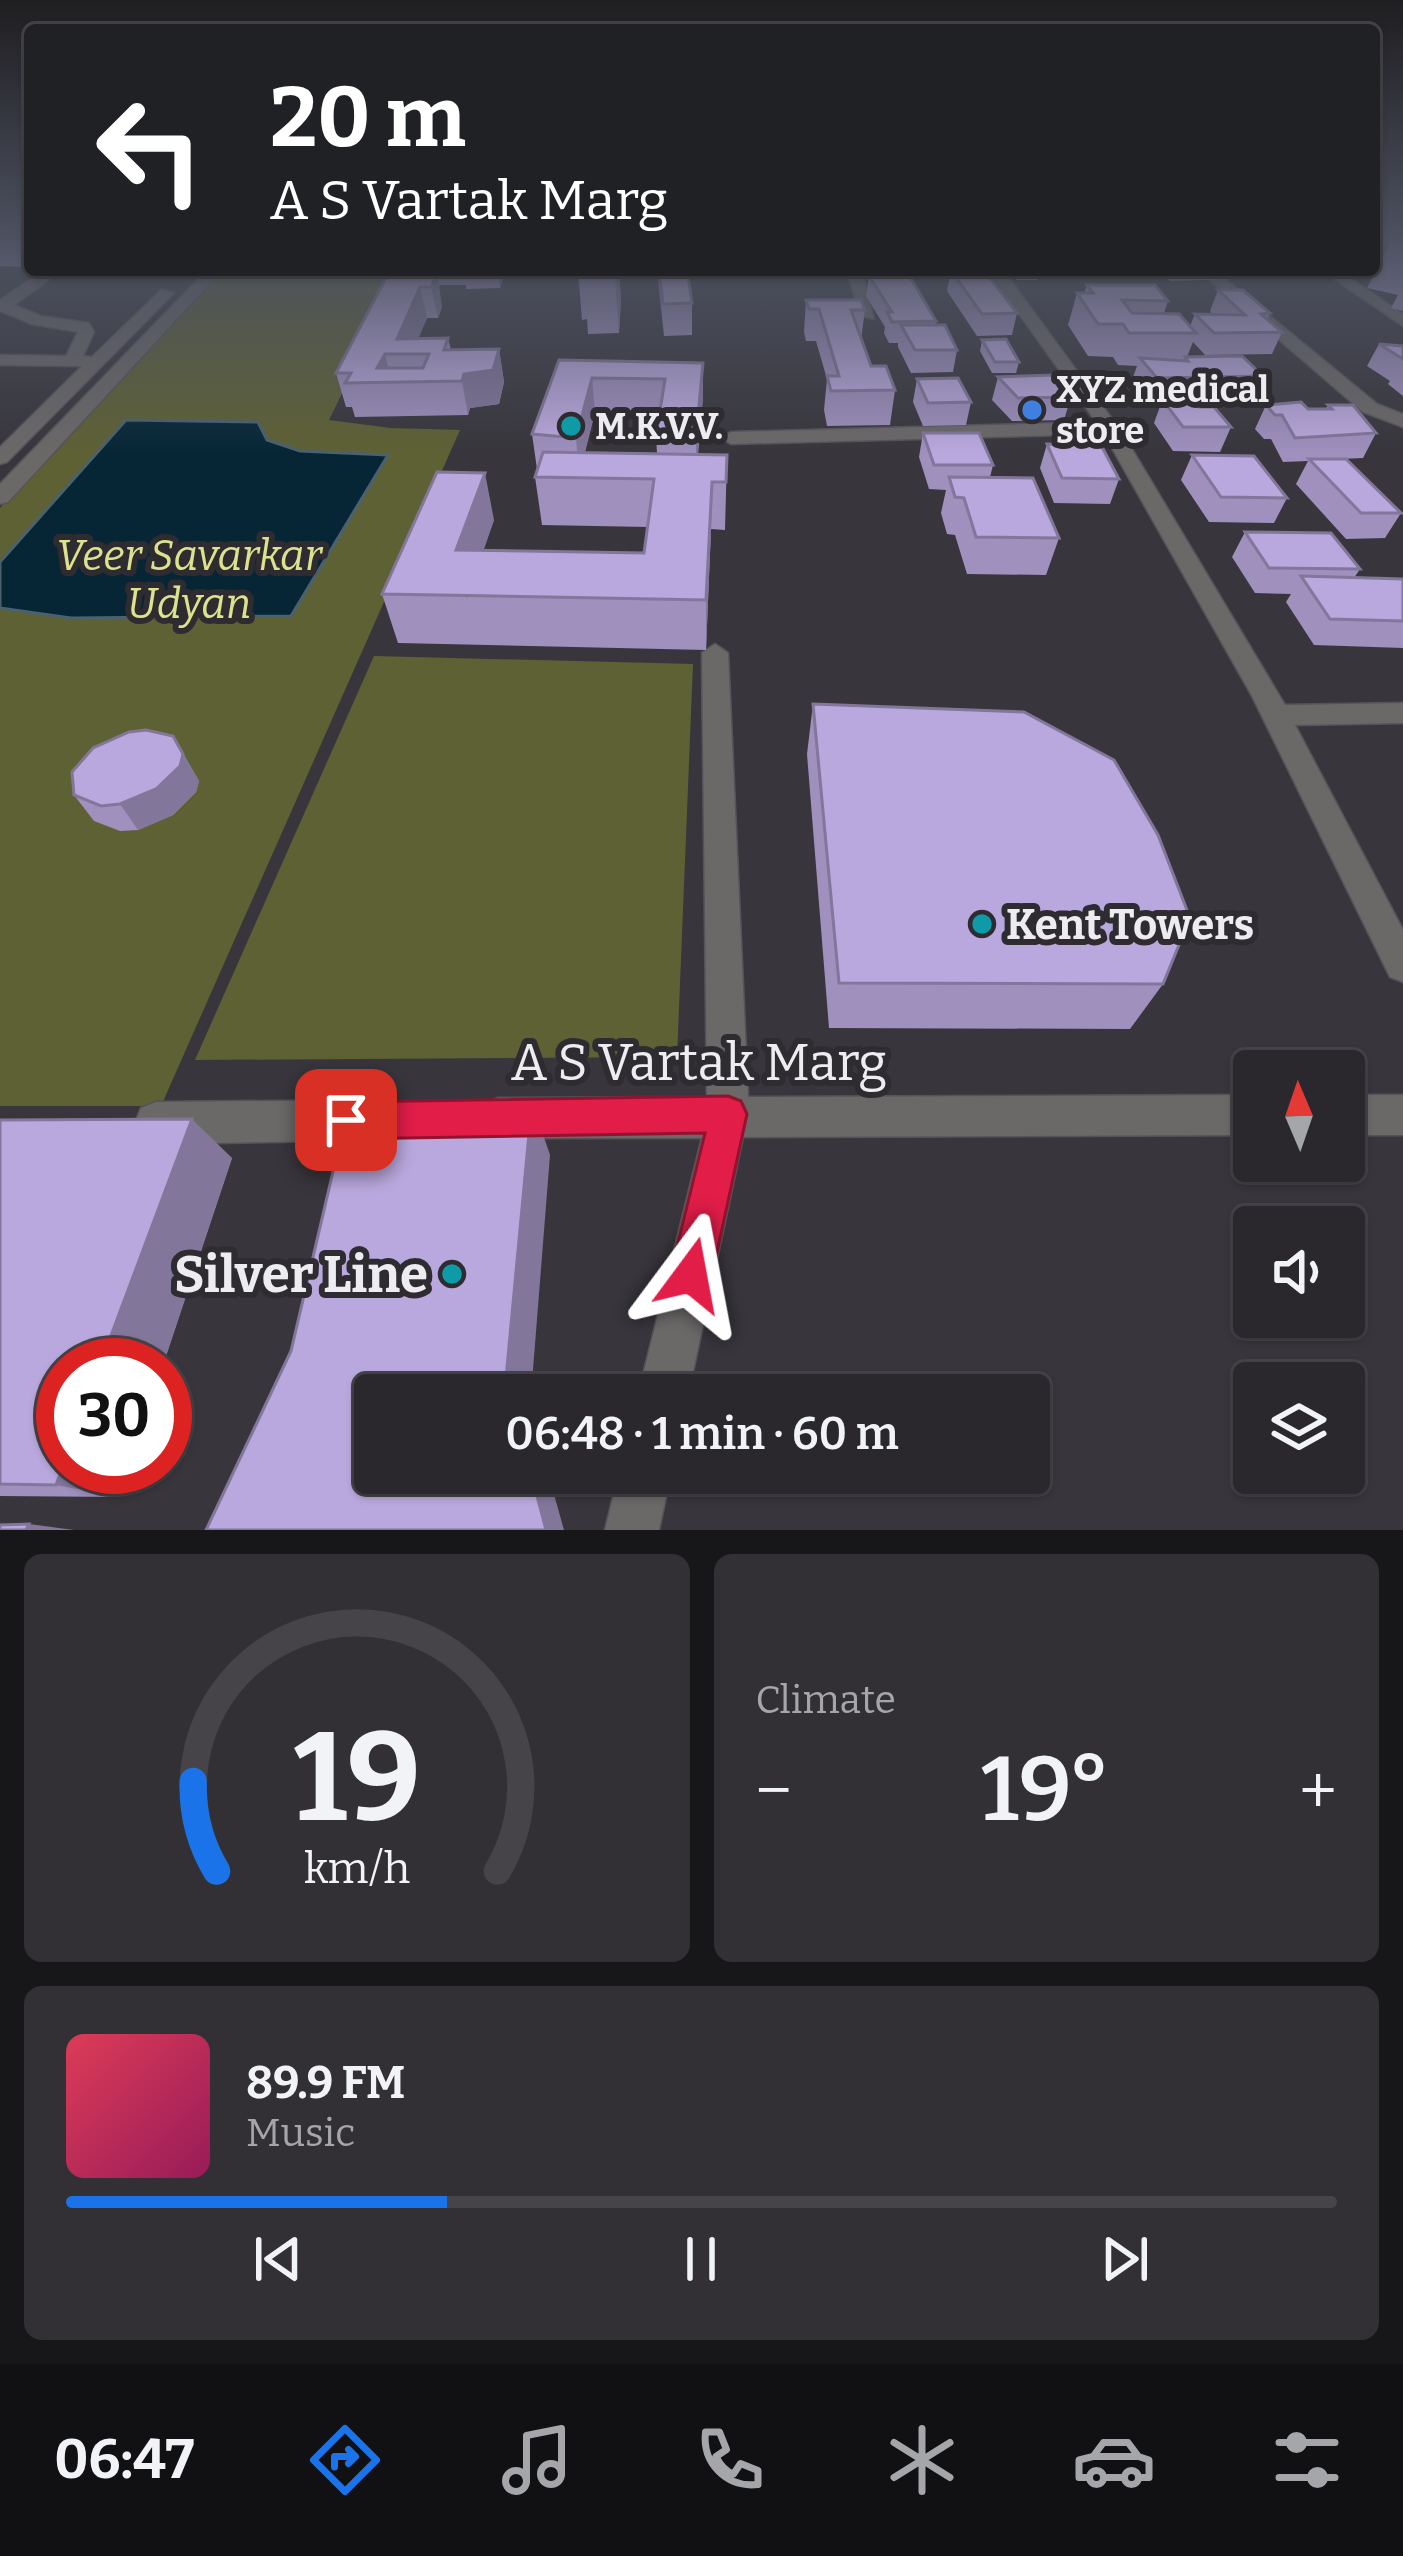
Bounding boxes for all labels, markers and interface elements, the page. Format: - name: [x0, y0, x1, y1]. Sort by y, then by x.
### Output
- text: 20 m: [270, 67, 466, 168]
- icon: left: [72, 72, 228, 228]
- text: A S Vartak Marg: [270, 169, 668, 233]
- place label: XYZ medical store: [1056, 368, 1269, 453]
- marker: XYZ medical store: [1019, 397, 1045, 423]
- place label: M.K.V.V.: [595, 405, 723, 449]
- marker: M.K.V.V.: [558, 413, 584, 439]
- park label: Veer Savarkar Udyan: [56, 531, 324, 629]
- place label: Kent Towers: [1006, 900, 1254, 950]
- marker: Kent Towers: [969, 911, 995, 937]
- street label: A S Vartak Marg: [511, 1032, 887, 1094]
- north arrow: [1233, 1050, 1365, 1182]
- map controls: [1233, 1050, 1365, 1494]
- pin: [295, 1069, 397, 1171]
- icon: arrive: [313, 1087, 379, 1153]
- button: sound: [1233, 1206, 1365, 1338]
- position arrow: [628, 1212, 754, 1338]
- place label: Silver Line: [174, 1244, 428, 1306]
- marker: Silver Line: [439, 1261, 465, 1287]
- speed limit sign: 30: [36, 1338, 192, 1494]
- button: layers: [1233, 1362, 1365, 1494]
- text: 06:48 · 1 min · 60 m: [505, 1407, 899, 1461]
- text: Climate: [756, 1677, 896, 1723]
- text: 19: [293, 1703, 421, 1853]
- text: 19°: [981, 1736, 1111, 1844]
- text: −: [756, 1751, 792, 1830]
- text: +: [1299, 1751, 1337, 1830]
- text: km/h: [304, 1843, 410, 1894]
- text: 89.9 FM: [246, 2056, 405, 2110]
- text: Music: [246, 2110, 355, 2156]
- icon: previous: [245, 2226, 311, 2292]
- icon: pause: [668, 2226, 734, 2292]
- icon: next: [1092, 2226, 1158, 2292]
- icon: directions: [303, 2418, 387, 2502]
- icon: music: [495, 2418, 579, 2502]
- icon: phone: [688, 2418, 772, 2502]
- icon: climate: [880, 2418, 964, 2502]
- icon: car: [1072, 2418, 1156, 2502]
- icon: filters: [1265, 2418, 1349, 2502]
- text: 06:47: [54, 2428, 194, 2492]

